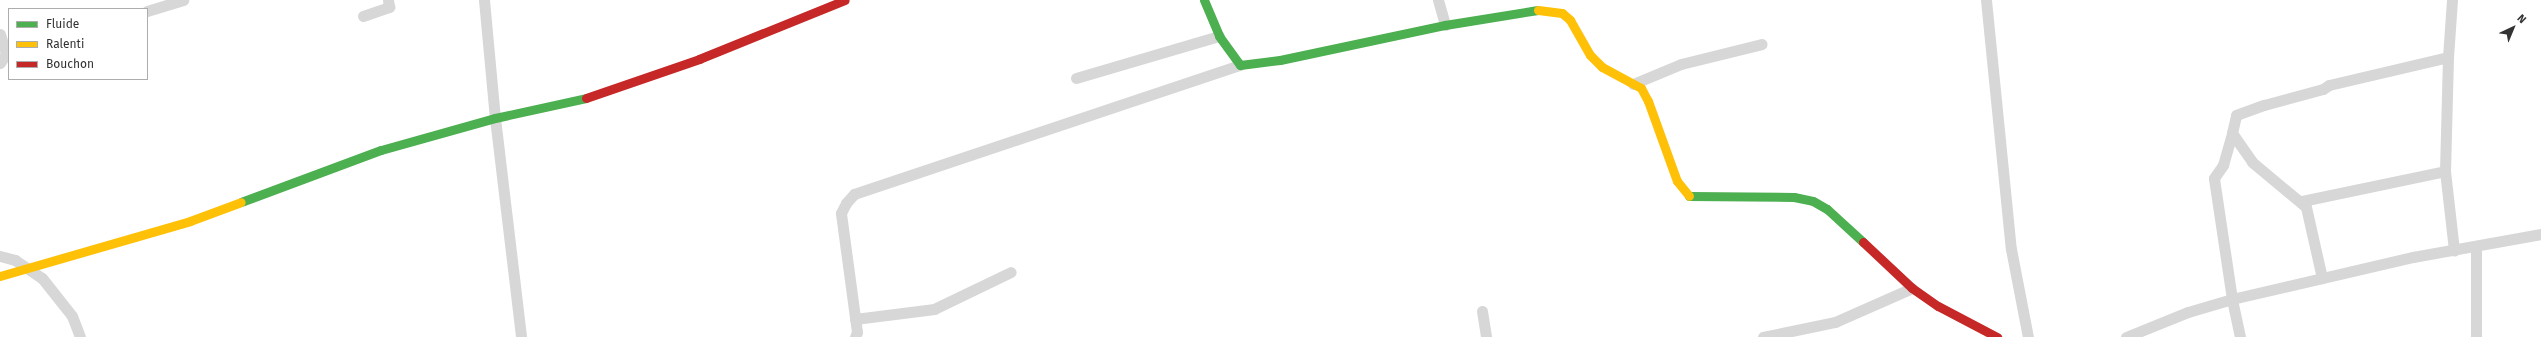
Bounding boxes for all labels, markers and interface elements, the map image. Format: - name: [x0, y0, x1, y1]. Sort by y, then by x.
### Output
- legend: [8, 8, 148, 80]
- north arrow: [2493, 8, 2533, 48]
- text: N: [2515, 12, 2529, 26]
- text: Fluide: [46, 17, 79, 31]
- text: Ralenti: [46, 37, 84, 51]
- text: Bouchon: [46, 57, 94, 71]

